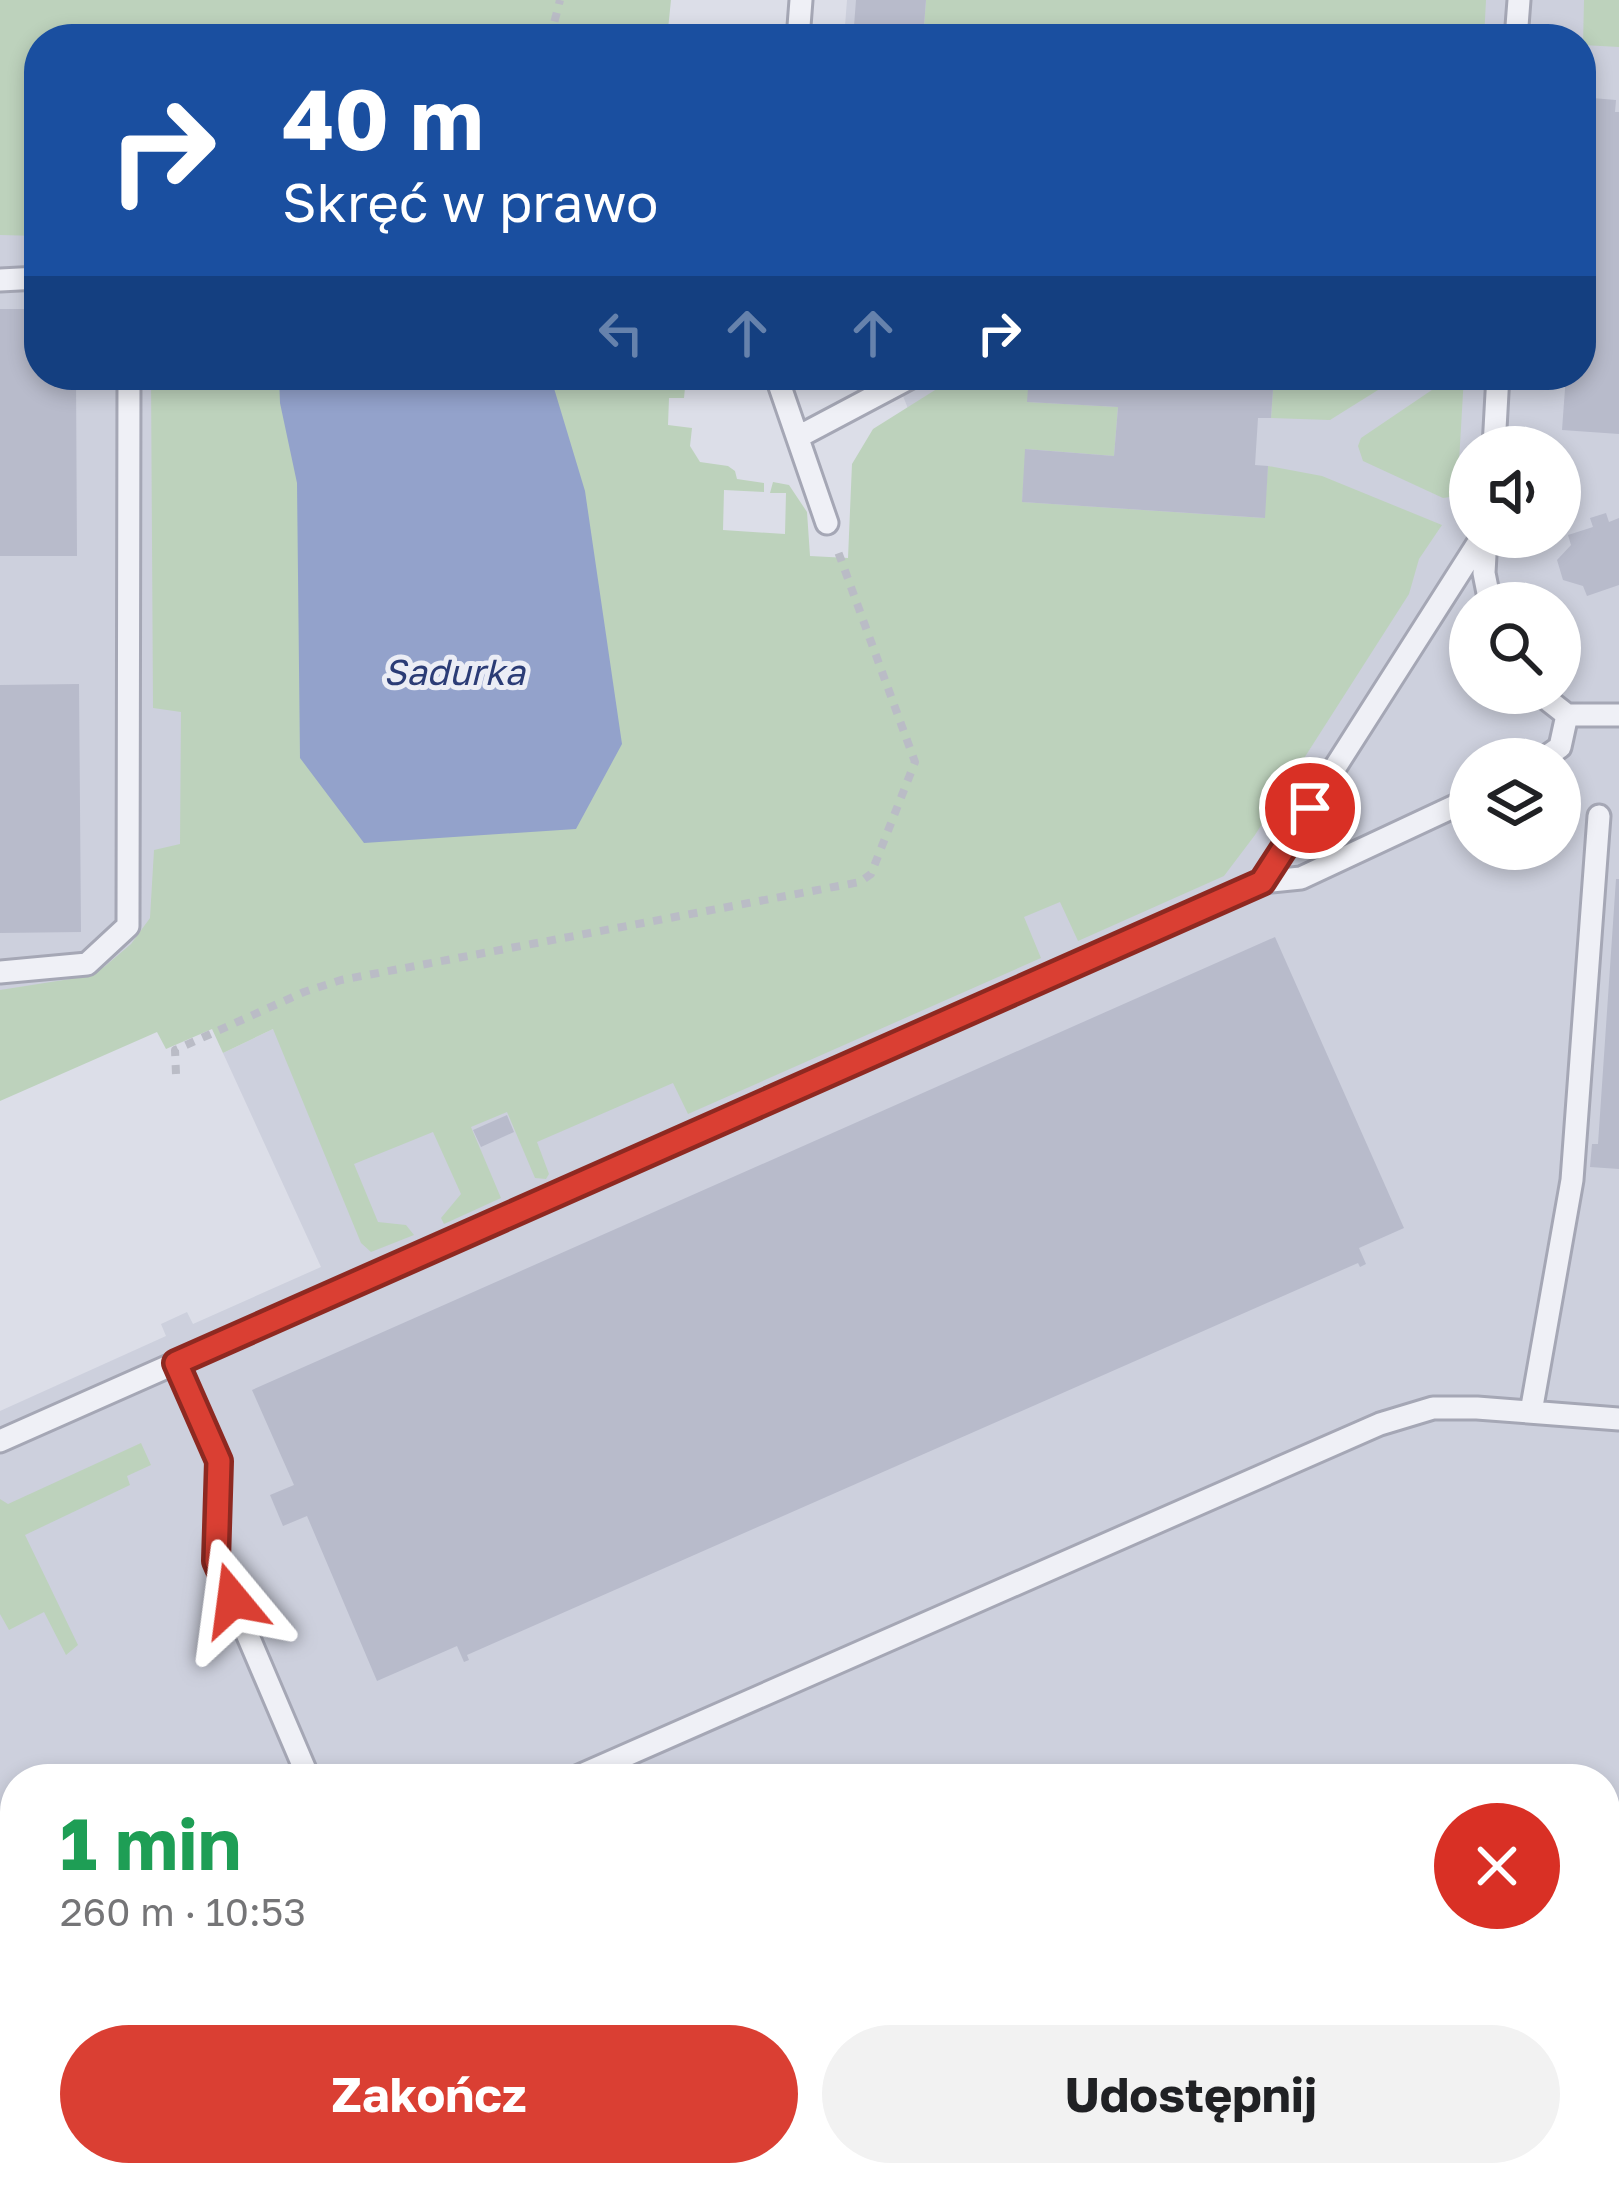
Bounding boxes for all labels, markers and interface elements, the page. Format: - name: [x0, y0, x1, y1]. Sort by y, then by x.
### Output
- text: 40 m: [282, 68, 484, 168]
- icon: right: [84, 72, 240, 228]
- text: Skręć w prawo: [282, 169, 658, 234]
- icon: left: [588, 300, 654, 366]
- icon: ahead: [714, 300, 780, 366]
- icon: ahead: [840, 300, 906, 366]
- icon: right: [966, 300, 1032, 366]
- map controls: [1449, 426, 1581, 870]
- button: sound: [1449, 426, 1581, 558]
- button: search: [1449, 582, 1581, 714]
- water label: Sadurka: [383, 650, 526, 693]
- button: layers: [1449, 738, 1581, 870]
- pin: [1259, 757, 1361, 859]
- icon: arrive: [1277, 775, 1343, 841]
- position arrow: [170, 1537, 296, 1663]
- text: 1 min: [60, 1799, 241, 1886]
- button: close: [1434, 1803, 1560, 1929]
- text: 260 m · 10:53: [60, 1888, 306, 1935]
- button: Zakończ: [60, 2025, 798, 2163]
- button: Udostępnij: [822, 2025, 1560, 2163]

